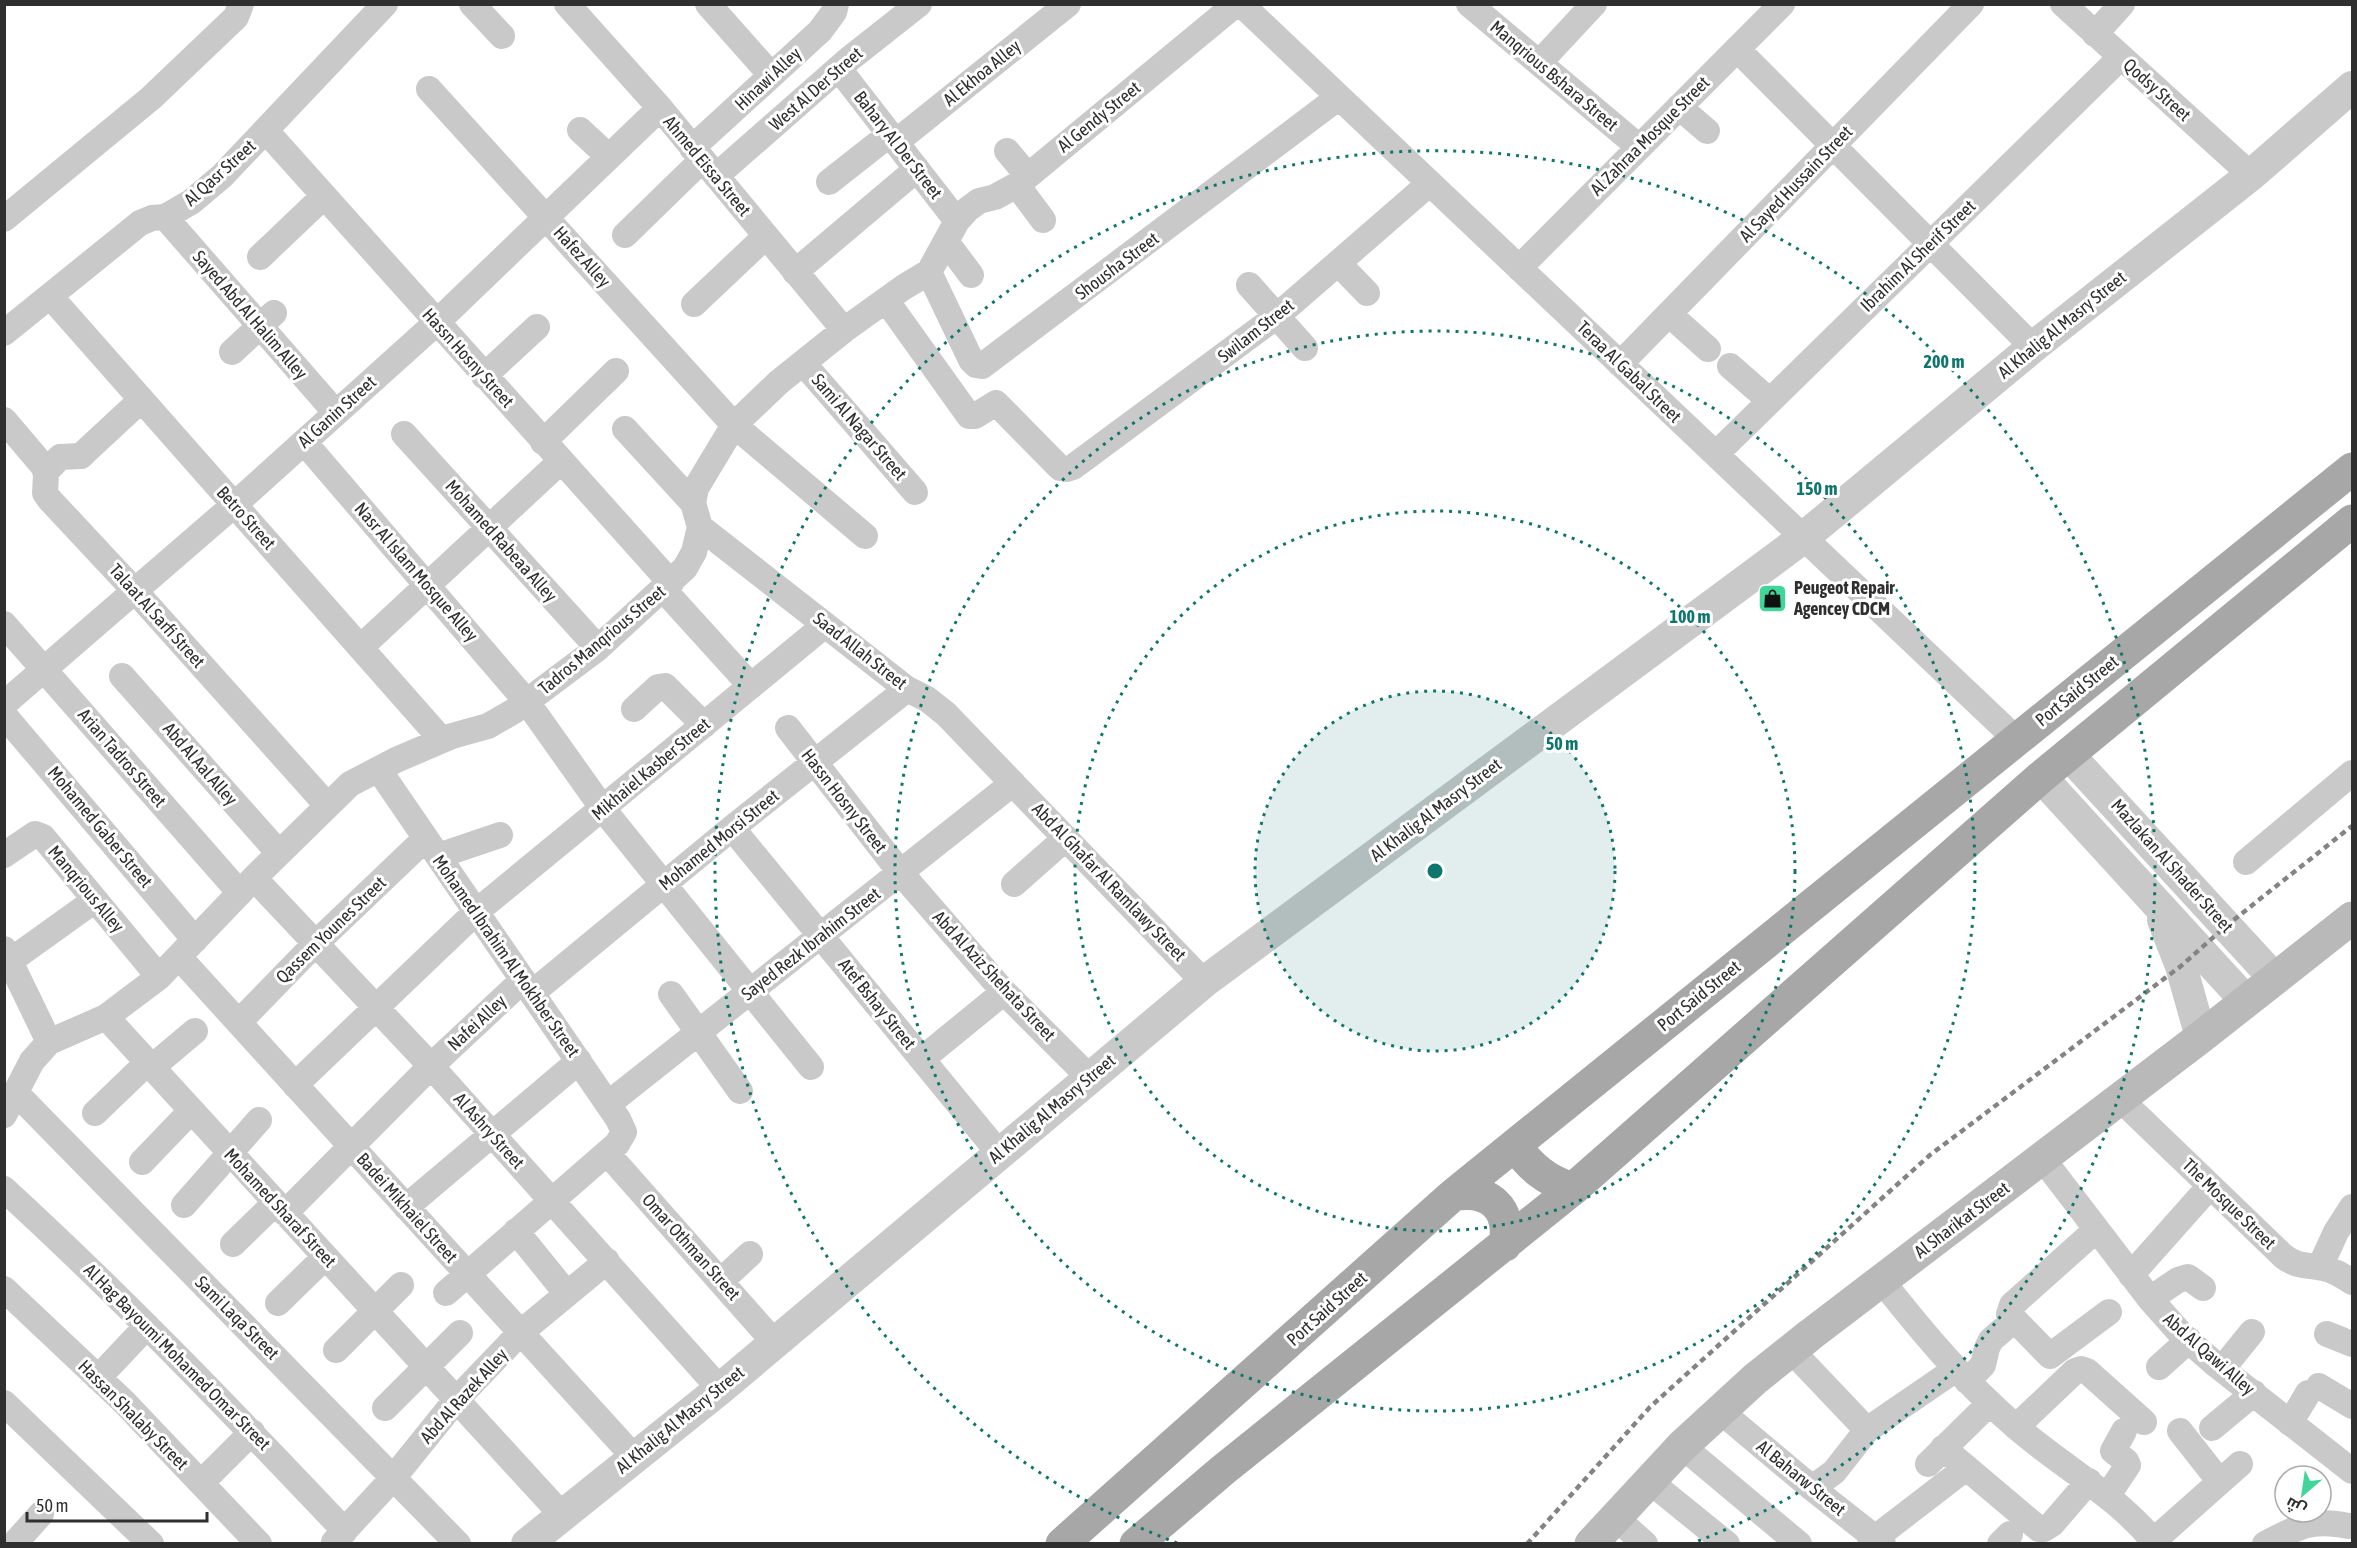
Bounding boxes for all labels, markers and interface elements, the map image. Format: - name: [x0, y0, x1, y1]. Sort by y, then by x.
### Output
- street label: Manqrious Bshara Street: [1486, 16, 1623, 135]
- street label: Al Ekhoa Alley: [939, 35, 1025, 110]
- street label: Hinawi Alley: [730, 43, 805, 114]
- street label: West Al Der Street: [765, 43, 866, 135]
- street label: Qodsy Street: [2119, 54, 2195, 125]
- street label: Al Zahraa Mosque Street: [1586, 72, 1714, 200]
- street label: Al Gendy Street: [1053, 77, 1144, 156]
- street label: Bahary Al Der Street: [850, 87, 947, 203]
- street label: Ahmed Eissa Street: [659, 111, 755, 220]
- street label: Al Sayed Hussain Street: [1735, 121, 1856, 246]
- street label: Al Qasr Street: [180, 135, 260, 210]
- street label: Ibrahim Al Sherif Street: [1856, 195, 1979, 316]
- street label: Hafez Alley: [550, 222, 615, 291]
- street label: Shousha Street: [1071, 227, 1162, 304]
- street label: Sayed Abd Al Halim Alley: [189, 246, 312, 383]
- street label: Al Khalig Al Masry Street: [1993, 267, 2130, 383]
- street label: Swilam Street: [1214, 295, 1298, 367]
- street label: Hassn Hosny Street: [418, 304, 518, 412]
- street label: Teraa Al Gabal Street: [1573, 317, 1686, 427]
- text: 200 m: [1924, 351, 1964, 372]
- street label: Sami Al Nagar Street: [808, 369, 911, 484]
- street label: Al Ganin Street: [293, 371, 380, 452]
- street label: Mohamed Rabeaa Alley: [441, 475, 562, 606]
- text: 150 m: [1797, 478, 1837, 499]
- street label: Betro Street: [213, 482, 280, 554]
- street label: Nasr Al Islam Mosque Alley: [350, 498, 482, 645]
- street label: Talaat Al Sarfi Street: [105, 559, 209, 672]
- place label: Peugeot Repair Agencey CDCM: [1793, 577, 1895, 619]
- street label: Tadros Manqrious Street: [534, 581, 669, 699]
- shop icon: Peugeot Repair Agencey CDCM: [1757, 582, 1789, 614]
- text: 100 m: [1670, 606, 1710, 627]
- street label: Saad Allah Street: [809, 608, 911, 694]
- street label: Port Said Street: [2031, 651, 2122, 730]
- street label: Arian Tadros Street: [74, 704, 171, 811]
- street label: Mikhaiel Kasber Street: [587, 713, 714, 824]
- street label: Abd Al Aal Alley: [159, 718, 242, 809]
- text: 50 m: [1546, 733, 1578, 754]
- street label: Hassn Hosny Street: [797, 745, 891, 857]
- street label: Al Khalig Al Masry Street: [1366, 753, 1505, 866]
- street label: Mohamed Gaber Street: [44, 762, 157, 891]
- street label: Mohamed Morsi Street: [655, 785, 783, 894]
- street label: Mazlakan Al Shader Street: [2107, 795, 2238, 937]
- street label: Abd Al Ghafar Al Ramlawy Street: [1028, 798, 1190, 965]
- street label: Manqrious Alley: [44, 841, 129, 936]
- street label: Mohamed Ibrahim Al Mokhber Street: [429, 851, 584, 1061]
- centre of rings: [1425, 861, 1445, 881]
- street label: Qassem Younes Street: [271, 872, 390, 987]
- street label: Sayed Rezk Ibrahim Street: [737, 883, 884, 1004]
- street label: Abd Al Aziz Shehata Street: [929, 906, 1060, 1045]
- street label: Atef Bshay Street: [834, 954, 920, 1053]
- street label: Port Said Street: [1653, 956, 1744, 1035]
- street label: Nafei Alley: [443, 990, 510, 1055]
- street label: Al Khalig Al Masry Street: [984, 1050, 1119, 1168]
- street label: Al Ashry Street: [450, 1088, 529, 1173]
- street label: Mohamed Sharaf Street: [220, 1144, 341, 1271]
- street label: Badei Mikhaiel Street: [353, 1148, 462, 1267]
- street label: The Mosque Street: [2178, 1154, 2280, 1253]
- street label: Al Sharikat Street: [1910, 1177, 2013, 1262]
- street label: Omar Othman Street: [638, 1189, 745, 1304]
- street label: Al Hag Bayoumi Mohamed Omar Street: [80, 1259, 275, 1454]
- street label: Port Said Street: [1282, 1267, 1371, 1350]
- street label: Sami Laqa Street: [191, 1271, 284, 1364]
- street label: Abd Al Qawi Alley: [2159, 1308, 2259, 1399]
- street label: Abd Al Razek Alley: [416, 1344, 512, 1447]
- street label: Hassan Shalaby Street: [74, 1355, 193, 1474]
- street label: Al Khalig Al Masry Street: [611, 1362, 748, 1478]
- street label: Al Baharw Street: [1753, 1435, 1850, 1520]
- north arrow: [2273, 1464, 2333, 1524]
- scale bar: [27, 1485, 207, 1523]
- text: ش: [2282, 1493, 2310, 1520]
- text: 50 m: [36, 1495, 68, 1516]

